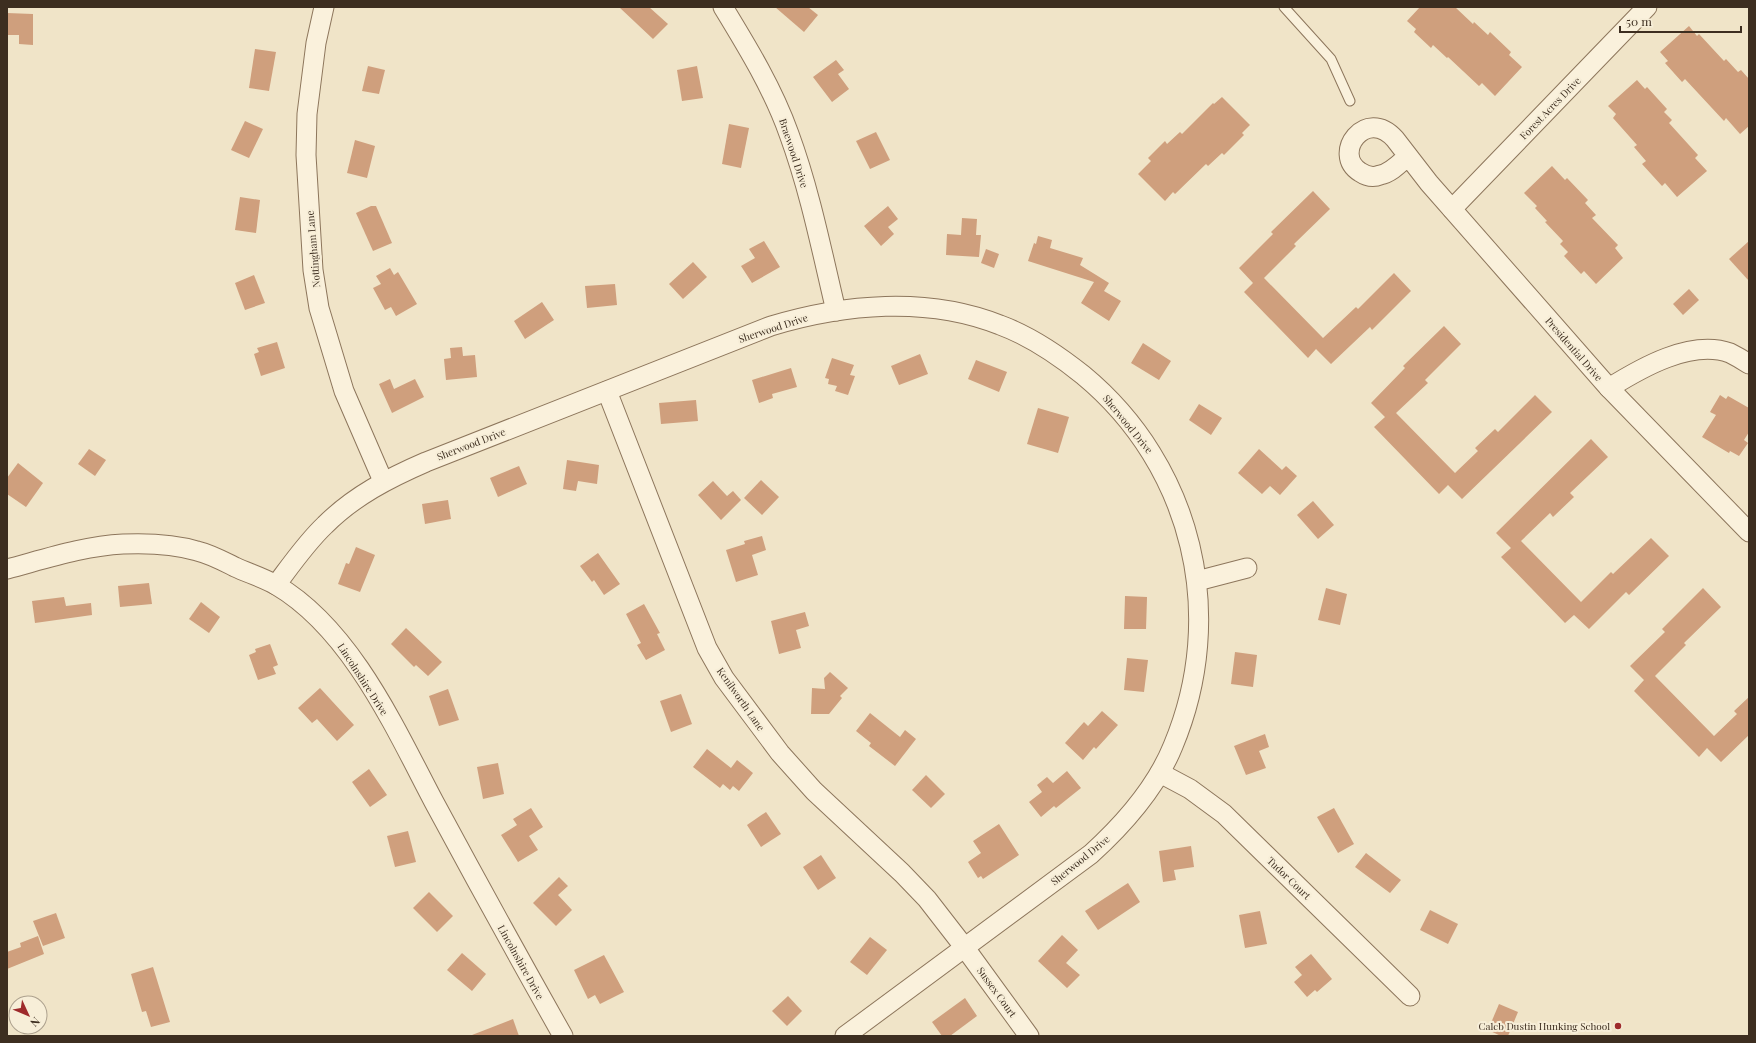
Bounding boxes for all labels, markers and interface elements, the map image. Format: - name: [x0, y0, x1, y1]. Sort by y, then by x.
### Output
- scale bar: [1620, 8, 1741, 34]
- text: 50 m: [1626, 13, 1652, 29]
- street label: Forest Acres Drive: [1516, 74, 1584, 142]
- street label: Braewood Drive: [776, 117, 812, 189]
- street label: Nottingham Lane: [303, 210, 323, 288]
- street label: Sherwood Drive: [737, 310, 809, 346]
- street label: Presidential Drive: [1542, 314, 1606, 384]
- street label: Sherwood Drive: [1100, 392, 1156, 456]
- street label: Sherwood Drive: [435, 425, 507, 463]
- street label: Lincolnshire Drive: [334, 640, 392, 718]
- street label: Kenilworth Lane: [714, 664, 768, 734]
- street label: Sherwood Drive: [1048, 832, 1112, 888]
- street label: Tudor Court: [1264, 854, 1314, 903]
- street label: Lincolnshire Drive: [495, 922, 547, 1002]
- street label: Sussex Court: [974, 964, 1020, 1020]
- north arrow: [8, 995, 48, 1035]
- text: N: [27, 1014, 44, 1030]
- place label: Caleb Dustin Hunking School: [1479, 1019, 1610, 1033]
- marker: Caleb Dustin Hunking School: [1613, 1021, 1623, 1031]

